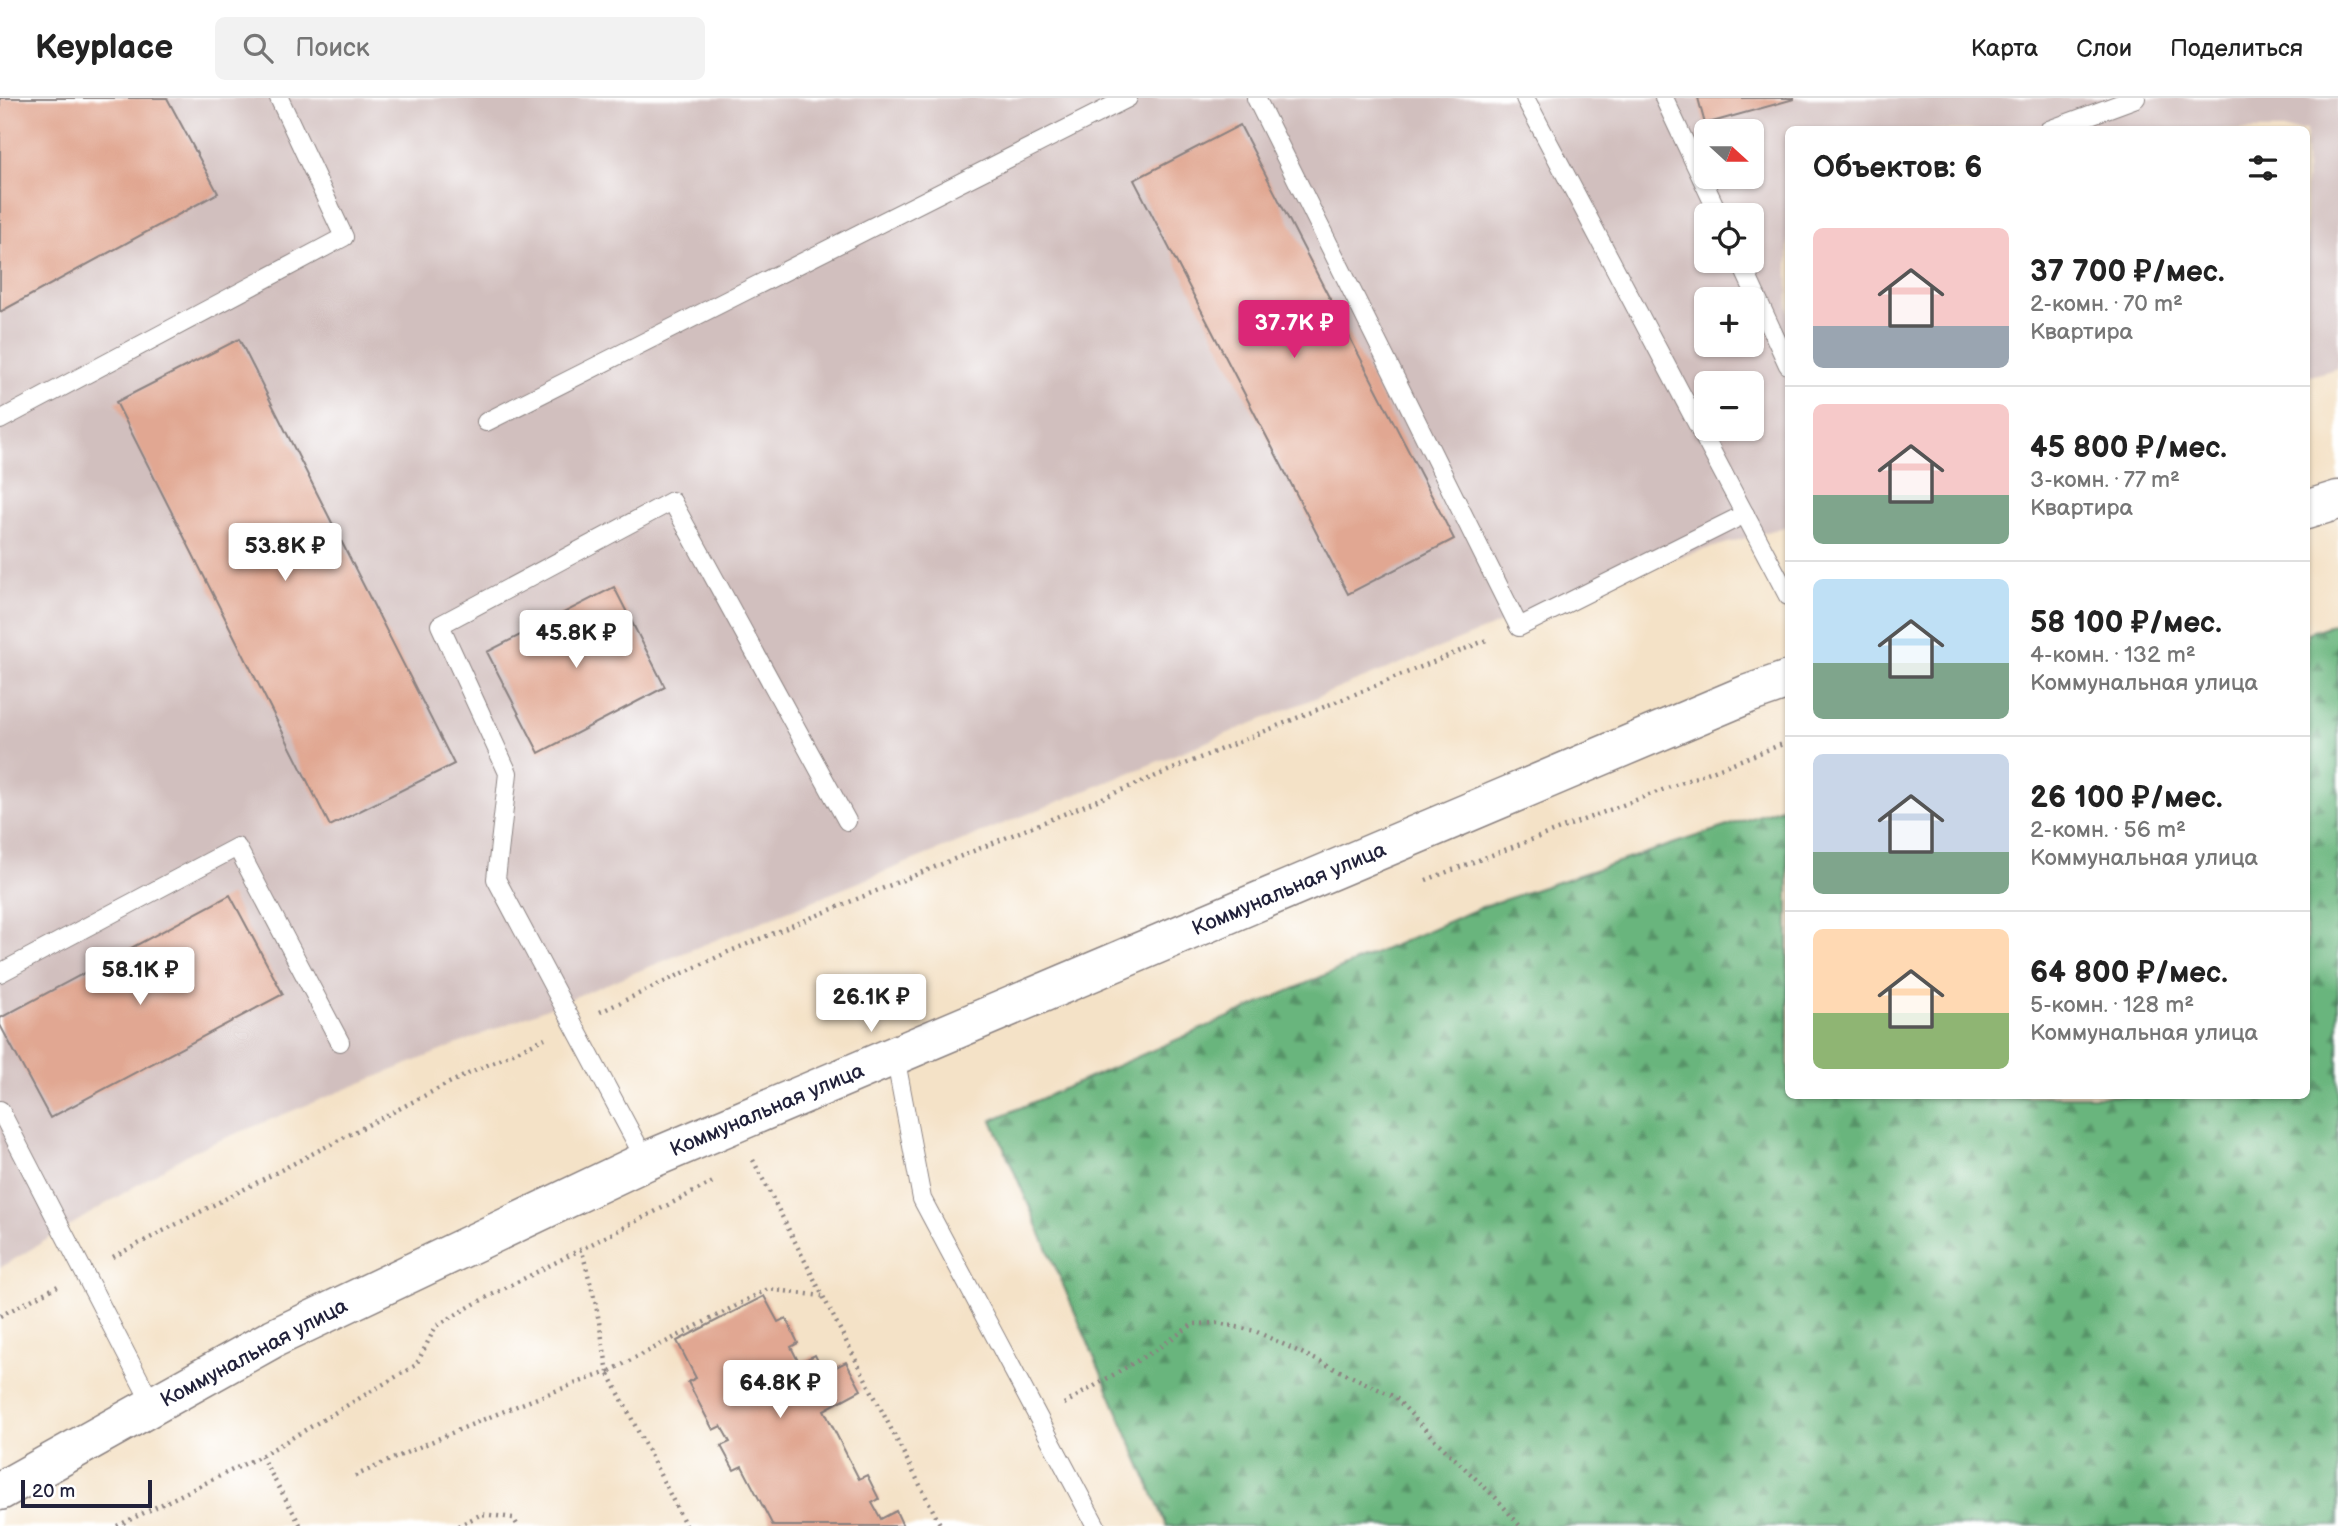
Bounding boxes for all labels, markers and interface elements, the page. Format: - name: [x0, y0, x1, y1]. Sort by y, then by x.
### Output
- search box: [215, 17, 705, 80]
- text: Keyplace: [35, 28, 173, 68]
- icon: search: [239, 29, 277, 67]
- text: Поиск: [295, 33, 370, 64]
- text: Карта: [1971, 34, 2038, 63]
- text: Слои: [2076, 34, 2132, 63]
- text: Поделиться: [2170, 34, 2303, 63]
- north arrow: [1694, 119, 1764, 189]
- map controls: [1694, 119, 1764, 441]
- icon: filters: [2244, 149, 2282, 187]
- text: Объектов: 6: [1813, 150, 1982, 186]
- button: locate: [1694, 203, 1764, 273]
- text: 37 700 ₽/мес.: [2030, 254, 2225, 290]
- icon: home: [1869, 256, 1953, 340]
- button: +: [1694, 287, 1764, 357]
- text: 2-комн. · 70 m²: [2030, 290, 2183, 318]
- pin: 37.7K ₽: [1229, 300, 1359, 360]
- text: 37.7K ₽: [1254, 309, 1334, 337]
- text: Квартира: [2030, 318, 2133, 346]
- button: −: [1694, 371, 1764, 441]
- text: 45 800 ₽/мес.: [2030, 430, 2227, 466]
- icon: home: [1869, 432, 1953, 516]
- text: 3-комн. · 77 m²: [2030, 466, 2180, 494]
- text: Квартира: [2030, 494, 2133, 522]
- pin: 53.8K ₽: [220, 524, 350, 583]
- text: 53.8K ₽: [245, 532, 325, 560]
- text: 58 100 ₽/мес.: [2030, 605, 2222, 641]
- icon: home: [1869, 607, 1953, 691]
- pin: 45.8K ₽: [511, 610, 641, 670]
- text: 45.8K ₽: [536, 619, 616, 647]
- text: 4-комн. · 132 m²: [2030, 641, 2196, 669]
- text: Коммунальная улица: [2030, 669, 2258, 697]
- text: 26 100 ₽/мес.: [2030, 780, 2223, 816]
- icon: home: [1869, 782, 1953, 866]
- text: 2-комн. · 56 m²: [2030, 816, 2186, 844]
- street label: Коммунальная улица: [1188, 837, 1390, 941]
- text: Коммунальная улица: [2030, 844, 2258, 872]
- pin: 58.1K ₽: [75, 948, 205, 1007]
- text: 64 800 ₽/мес.: [2030, 955, 2228, 991]
- text: 58.1K ₽: [101, 956, 179, 984]
- icon: home: [1869, 957, 1953, 1041]
- pin: 26.1K ₽: [806, 974, 936, 1034]
- text: 26.1K ₽: [832, 983, 910, 1011]
- text: 5-комн. · 128 m²: [2030, 991, 2194, 1019]
- text: Коммунальная улица: [2030, 1019, 2258, 1047]
- street label: Коммунальная улица: [666, 1058, 868, 1162]
- street label: Коммунальная улица: [156, 1293, 352, 1413]
- pin: 64.8K ₽: [715, 1360, 845, 1420]
- text: 64.8K ₽: [739, 1369, 821, 1397]
- scale bar: [21, 1477, 152, 1509]
- text: 20 m: [32, 1480, 75, 1503]

